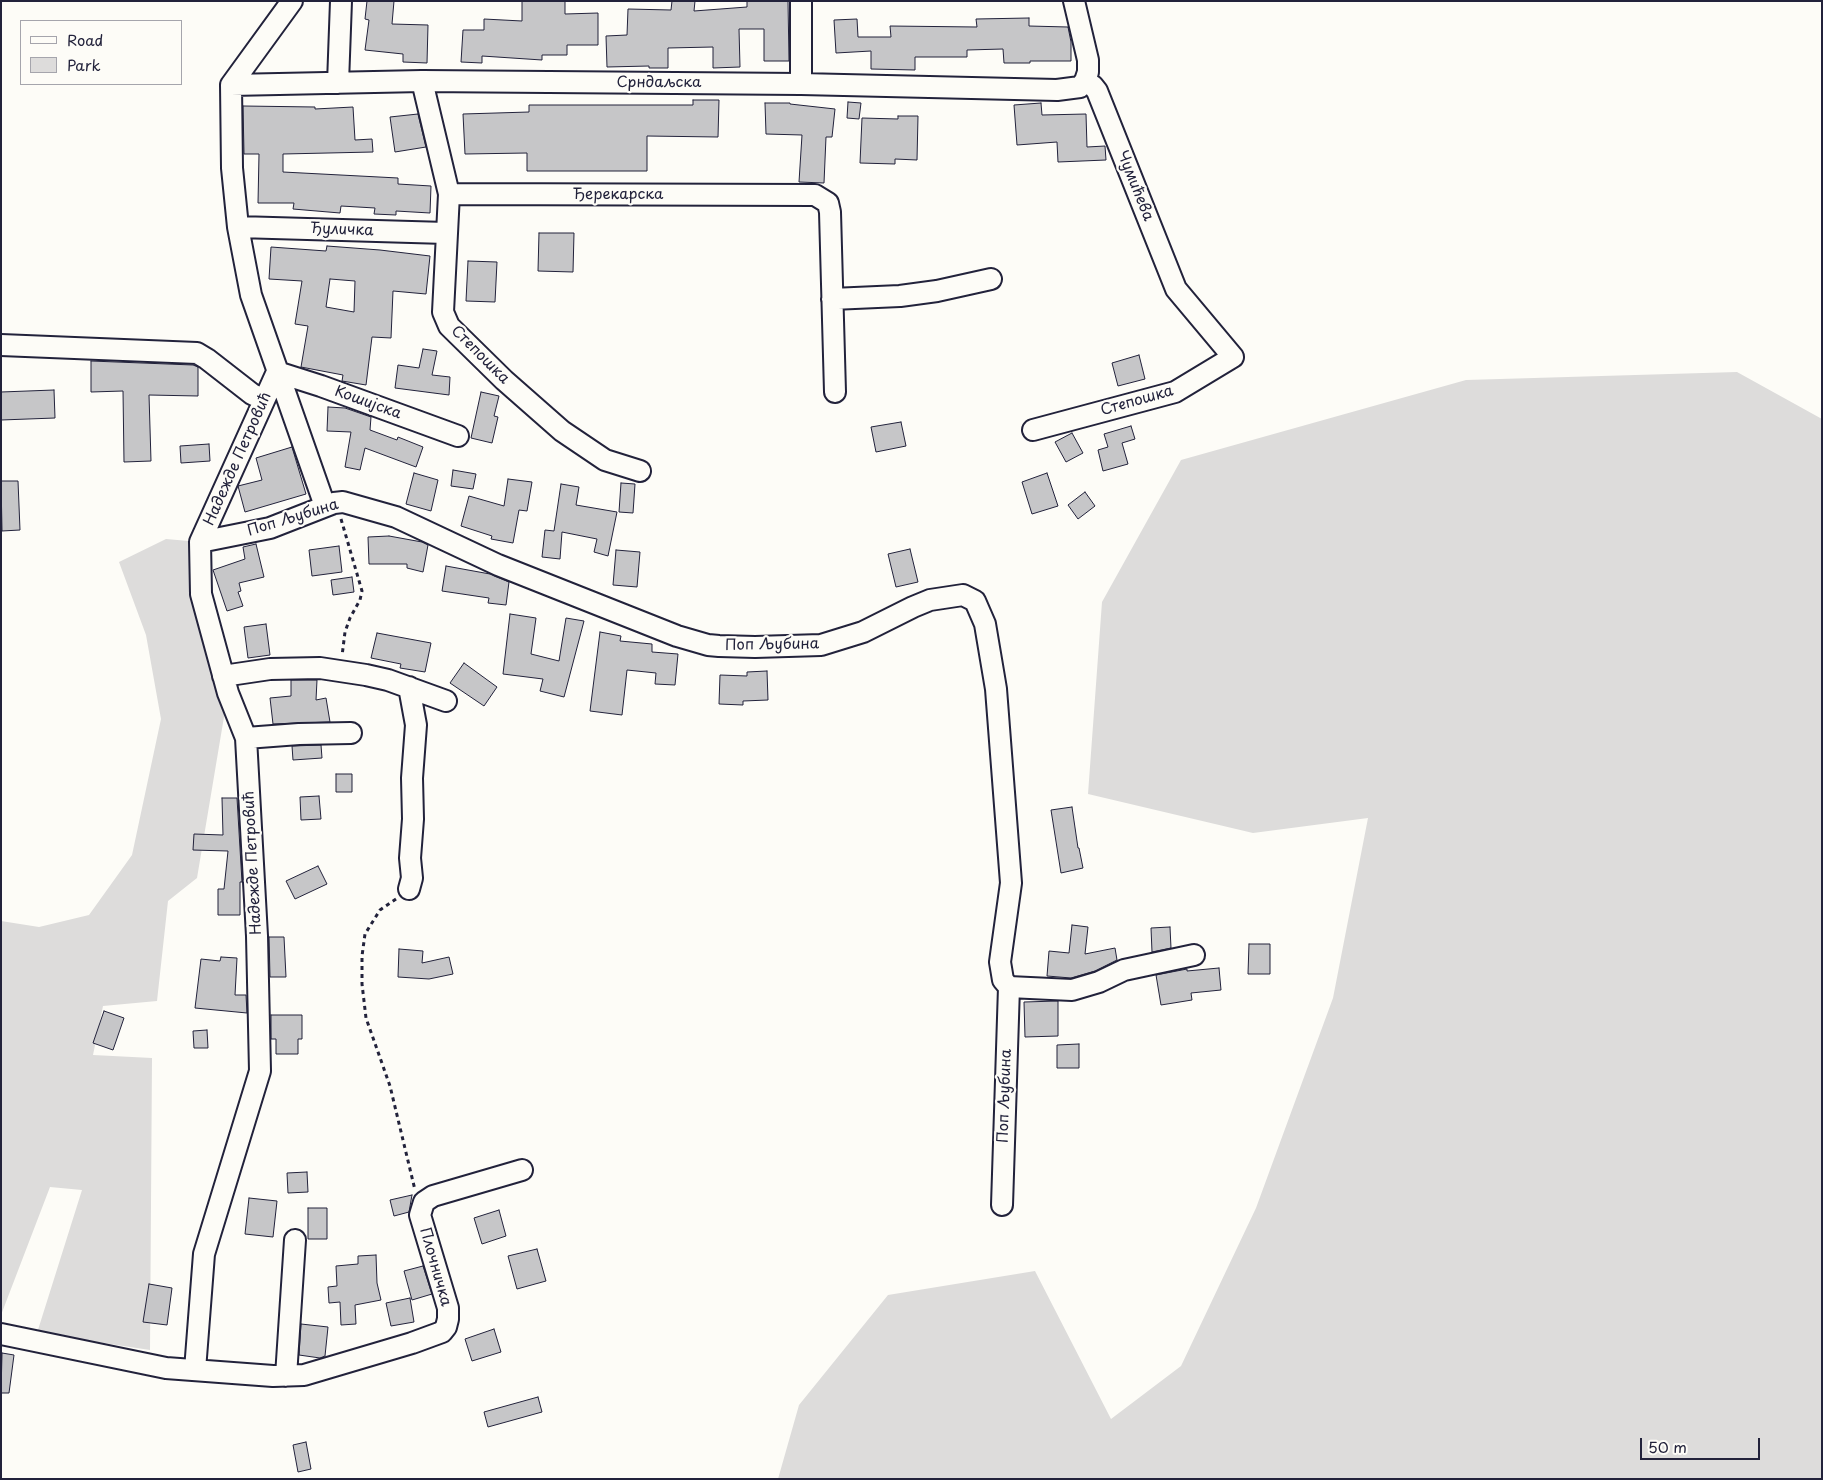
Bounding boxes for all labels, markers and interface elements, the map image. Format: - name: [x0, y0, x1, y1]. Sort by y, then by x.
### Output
- legend: [20, 20, 182, 85]
- text: Road: [67, 28, 103, 51]
- text: Park: [67, 53, 101, 76]
- street label: Срндаљска: [617, 74, 701, 92]
- street label: Чумићева: [1113, 148, 1157, 224]
- street label: Ђерекарска: [573, 186, 663, 204]
- street label: Ђуличка: [310, 220, 374, 240]
- street label: Степошка: [447, 322, 513, 388]
- street label: Степошка: [1099, 382, 1175, 420]
- street label: Кошијска: [332, 383, 404, 423]
- street label: Надежде Петровић: [201, 390, 275, 528]
- street label: Поп Љубина: [245, 496, 341, 540]
- street label: Поп Љубина: [725, 635, 819, 655]
- street label: Надежде Петровић: [240, 791, 266, 935]
- street label: Поп Љубина: [994, 1049, 1016, 1143]
- street label: Плочничка: [415, 1226, 455, 1308]
- scale bar: [1643, 1428, 1763, 1460]
- text: 50 m: [1648, 1435, 1687, 1458]

